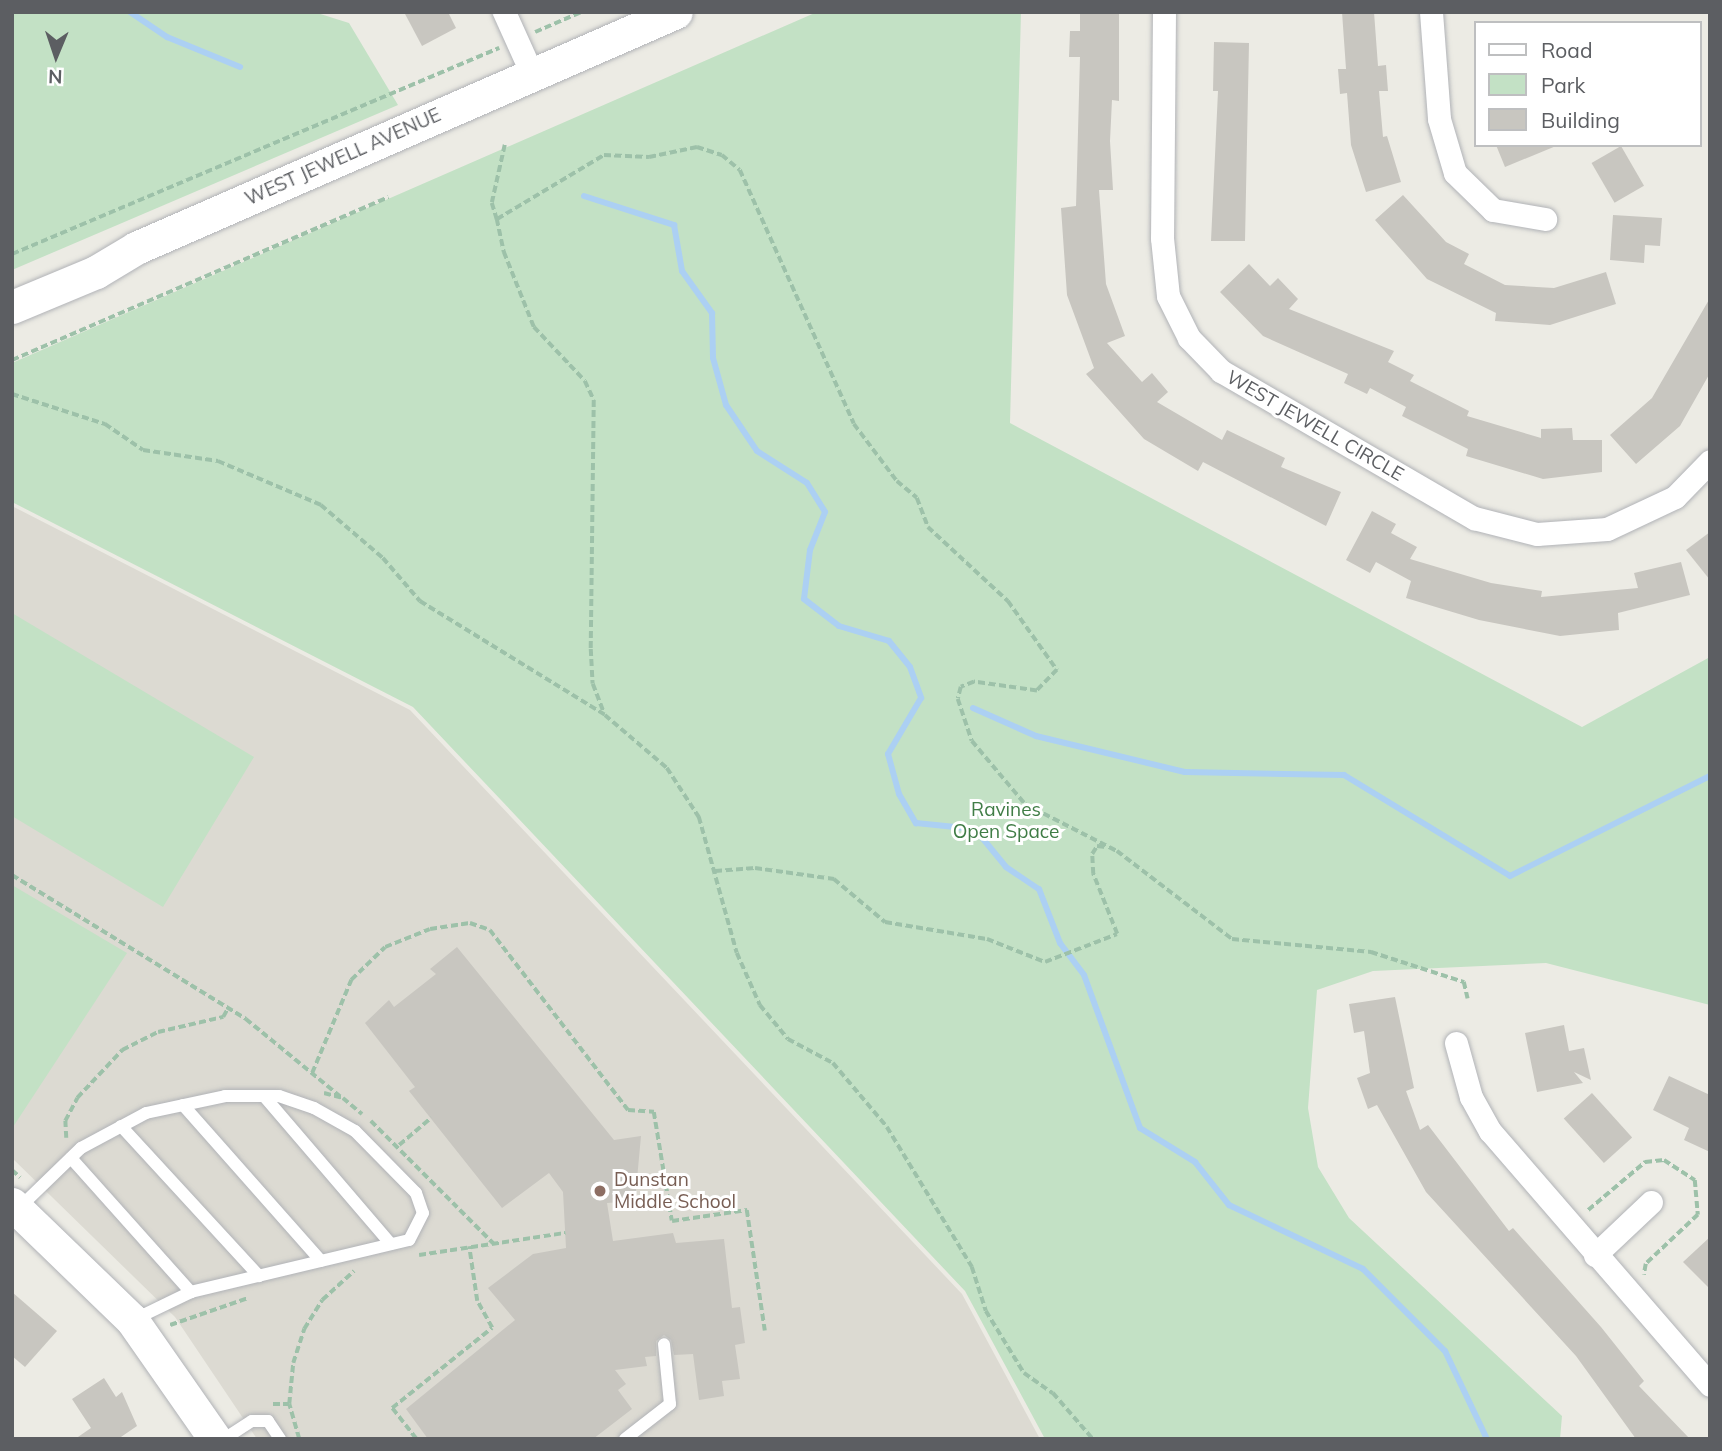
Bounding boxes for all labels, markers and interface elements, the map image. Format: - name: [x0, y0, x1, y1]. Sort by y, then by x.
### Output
- north arrow: [21, 21, 91, 91]
- legend: [1474, 21, 1701, 147]
- text: Road: [1541, 37, 1592, 63]
- text: N: [48, 65, 63, 89]
- text: Park: [1541, 72, 1585, 98]
- street label: WEST JEWELL AVENUE: [242, 103, 444, 211]
- text: Building: [1541, 107, 1620, 133]
- street label: WEST JEWELL CIRCLE: [1222, 366, 1408, 486]
- park label: Ravines Open Space: [953, 799, 1059, 843]
- place label: Dunstan Middle School: [614, 1169, 736, 1213]
- marker: Dunstan Middle School: [592, 1183, 608, 1199]

